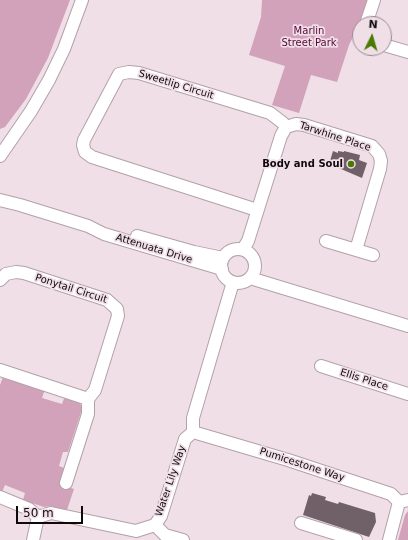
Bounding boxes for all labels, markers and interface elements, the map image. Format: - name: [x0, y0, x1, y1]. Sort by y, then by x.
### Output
- north arrow: [352, 16, 392, 56]
- text: N: [368, 18, 378, 31]
- park label: Marlin Street Park: [281, 25, 337, 48]
- street label: Sweetlip Circuit: [137, 68, 215, 102]
- street label: Tarwhine Place: [298, 120, 372, 154]
- place label: Body and Soul: [262, 158, 343, 170]
- marker: Body and Soul: [346, 159, 356, 169]
- street label: Attenuata Drive: [114, 232, 194, 266]
- street label: Ponytail Circuit: [33, 272, 109, 306]
- street label: Ellis Place: [339, 367, 389, 393]
- street label: Water Lily Way: [153, 444, 189, 518]
- street label: Pumicestone Way: [258, 446, 346, 484]
- scale bar: [18, 498, 85, 524]
- text: 50 m: [23, 506, 54, 520]

